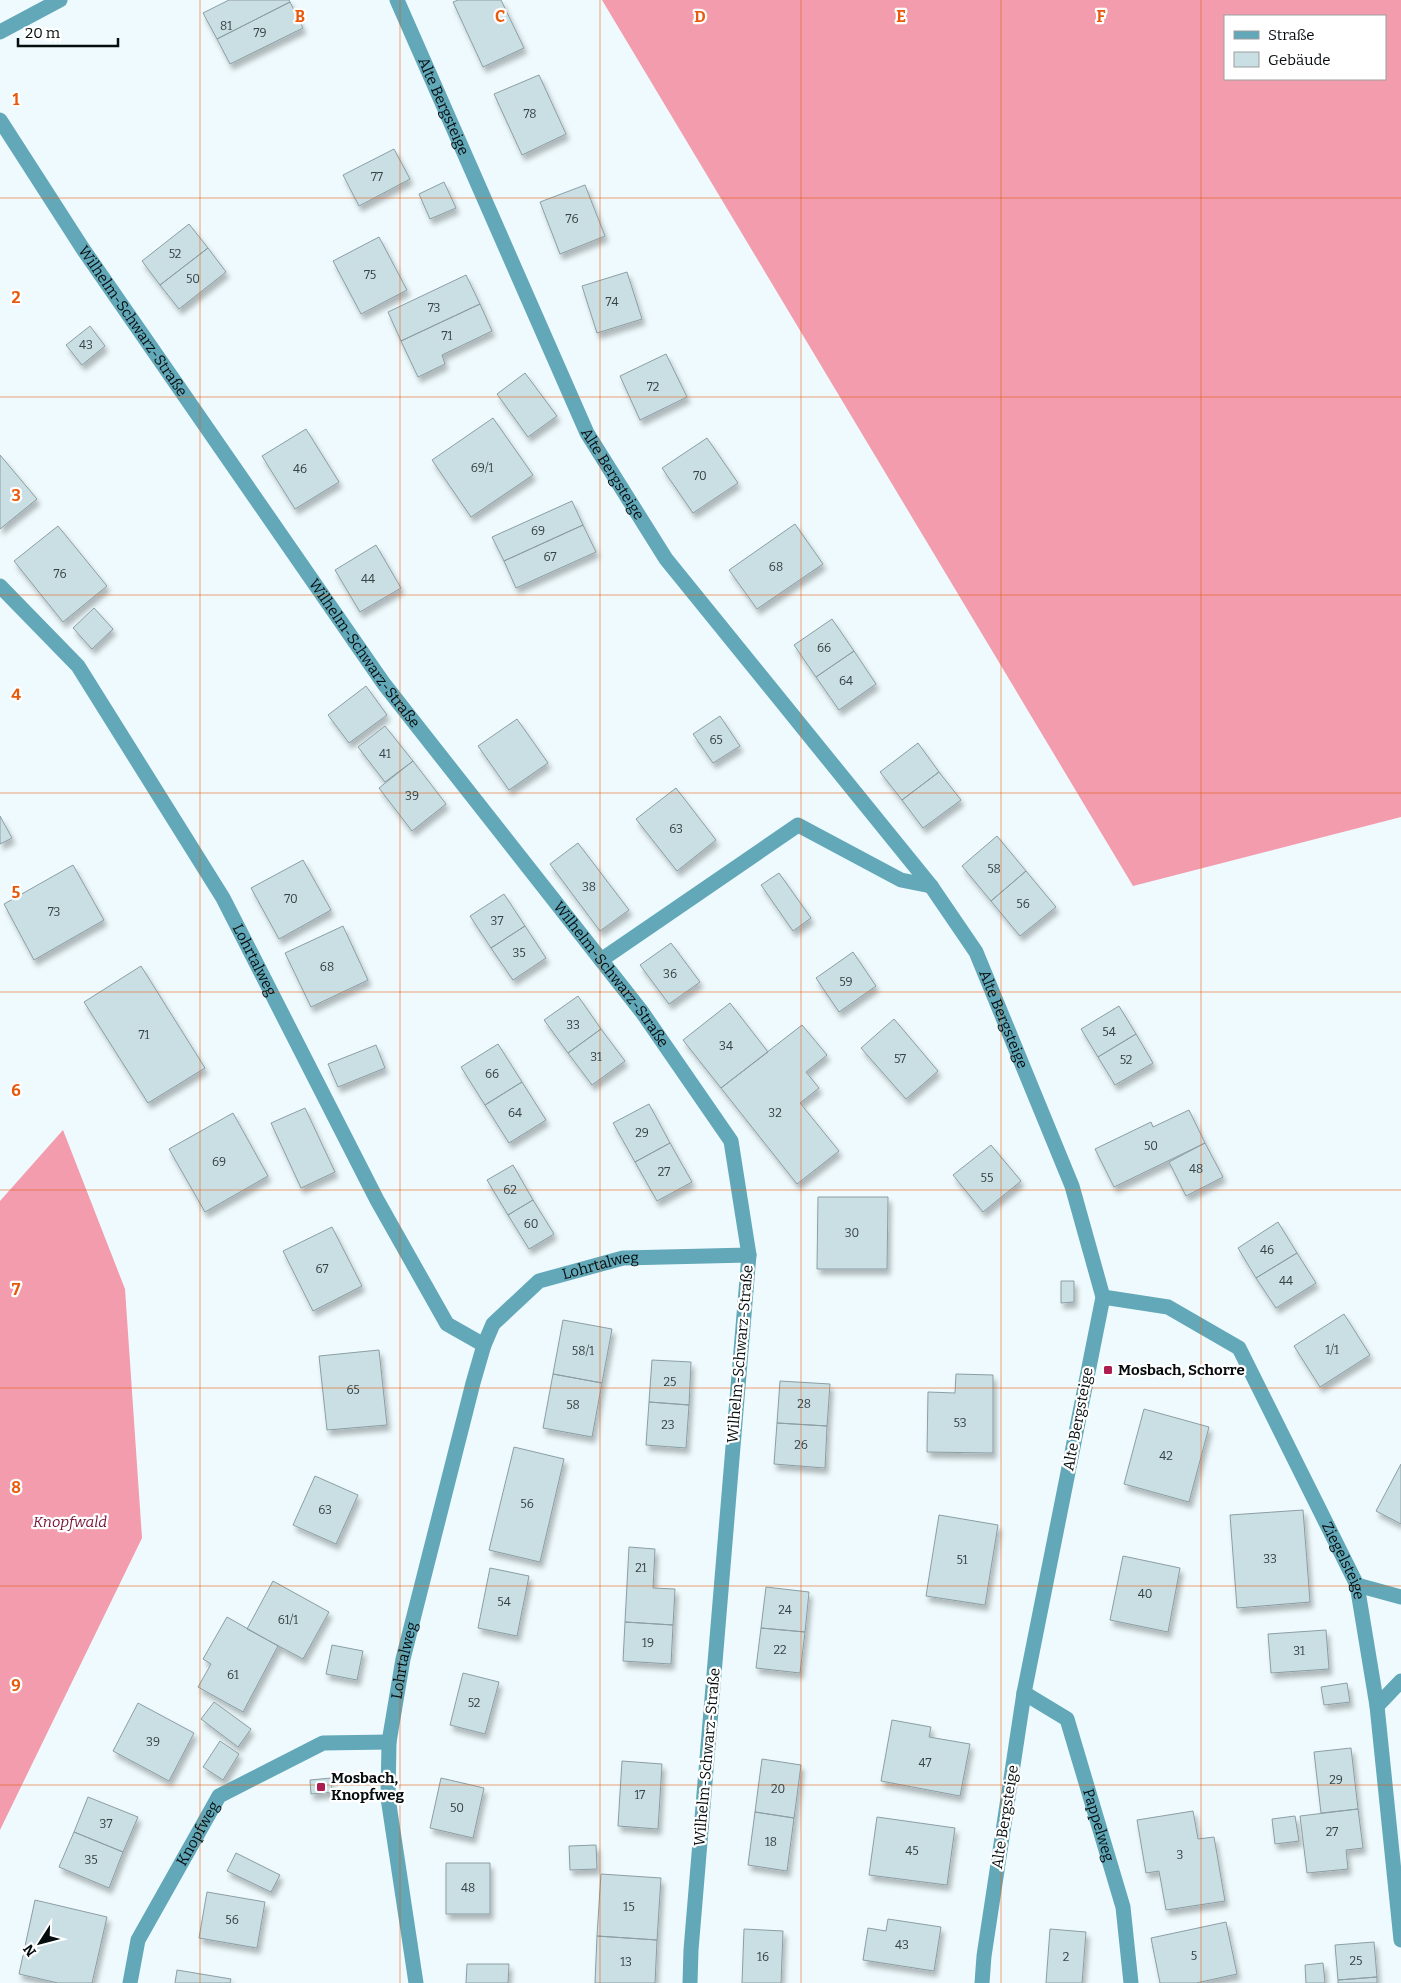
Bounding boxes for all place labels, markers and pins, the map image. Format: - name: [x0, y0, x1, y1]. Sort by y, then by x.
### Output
- place label: Mosbach, Schorre: [1118, 1361, 1245, 1379]
- marker: Mosbach, Schorre: [1102, 1364, 1114, 1376]
- place label: Mosbach, Knopfweg: [331, 1769, 404, 1804]
- marker: Mosbach, Knopfweg: [315, 1781, 327, 1793]

